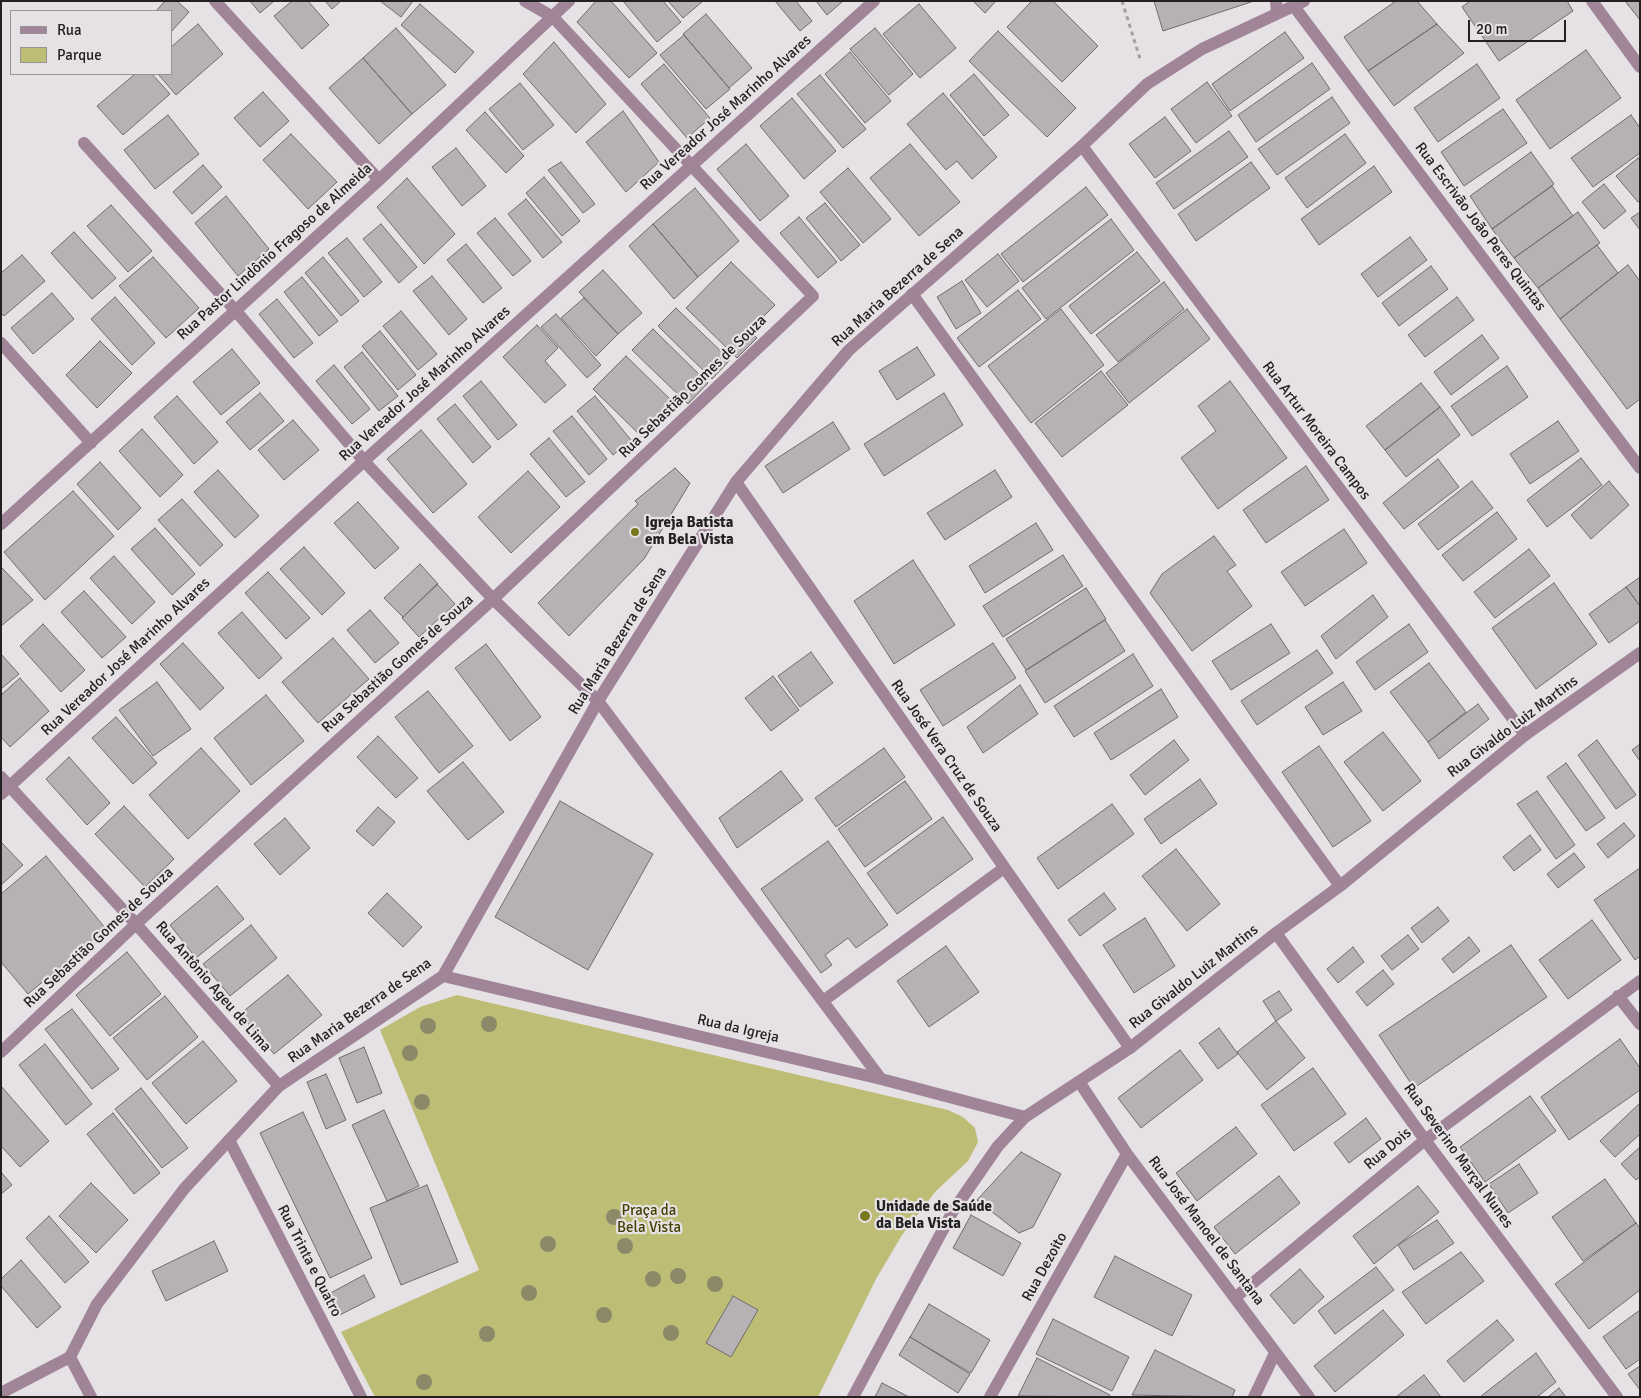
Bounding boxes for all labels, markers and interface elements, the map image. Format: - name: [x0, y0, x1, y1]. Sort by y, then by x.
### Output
- legend: [10, 10, 172, 75]
- scale bar: [1471, 10, 1568, 42]
- text: 20 m: [1476, 20, 1507, 38]
- text: Rua: [57, 21, 82, 39]
- street label: Rua Vereador José Marinho Alvares: [637, 31, 815, 195]
- text: Parque: [57, 46, 102, 64]
- street label: Rua Escrivão João Peres Quintas: [1411, 139, 1549, 315]
- street label: Rua Pastor Lindônio Fragoso de Almeida: [174, 160, 376, 344]
- street label: Rua Maria Bezerra de Sena: [828, 223, 968, 351]
- street label: Rua Vereador José Marinho Alvares: [336, 302, 514, 466]
- street label: Rua Sebastião Gomes de Souza: [616, 312, 770, 462]
- street label: Rua Artur Moreira Campos: [1258, 358, 1374, 504]
- place label: Igreja Batista em Bela Vista: [645, 514, 734, 549]
- marker: Igreja Batista em Bela Vista: [629, 526, 641, 538]
- street label: Rua Maria Bezerra de Sena: [565, 564, 671, 718]
- street label: Rua Vereador José Marinho Alvares: [38, 574, 214, 740]
- street label: Rua Sebastião Gomes de Souza: [318, 591, 478, 737]
- street label: Rua Givaldo Luiz Martins: [1444, 672, 1582, 782]
- street label: Rua José Vera Cruz de Souza: [887, 676, 1005, 836]
- street label: Rua Sebastião Gomes de Souza: [20, 864, 178, 1012]
- street label: Rua Antônio Ageu de Lima: [151, 918, 275, 1056]
- street label: Rua Givaldo Luiz Martins: [1126, 921, 1262, 1033]
- street label: Rua Maria Bezerra de Sena: [285, 955, 435, 1067]
- street label: Rua da Igreja: [695, 1011, 781, 1047]
- street label: Rua Severino Marçal Nunes: [1399, 1080, 1517, 1232]
- street label: Rua Dois: [1361, 1124, 1415, 1174]
- street label: Rua José Manoel de Santana: [1144, 1153, 1268, 1309]
- place label: Unidade de Saúde da Bela Vista: [876, 1198, 992, 1233]
- street label: Rua Trinta e Quatro: [273, 1202, 345, 1320]
- park label: Praça da Bela Vista: [617, 1202, 681, 1237]
- marker: Unidade de Saúde da Bela Vista: [858, 1209, 872, 1223]
- street label: Rua Dezoito: [1019, 1229, 1071, 1305]

